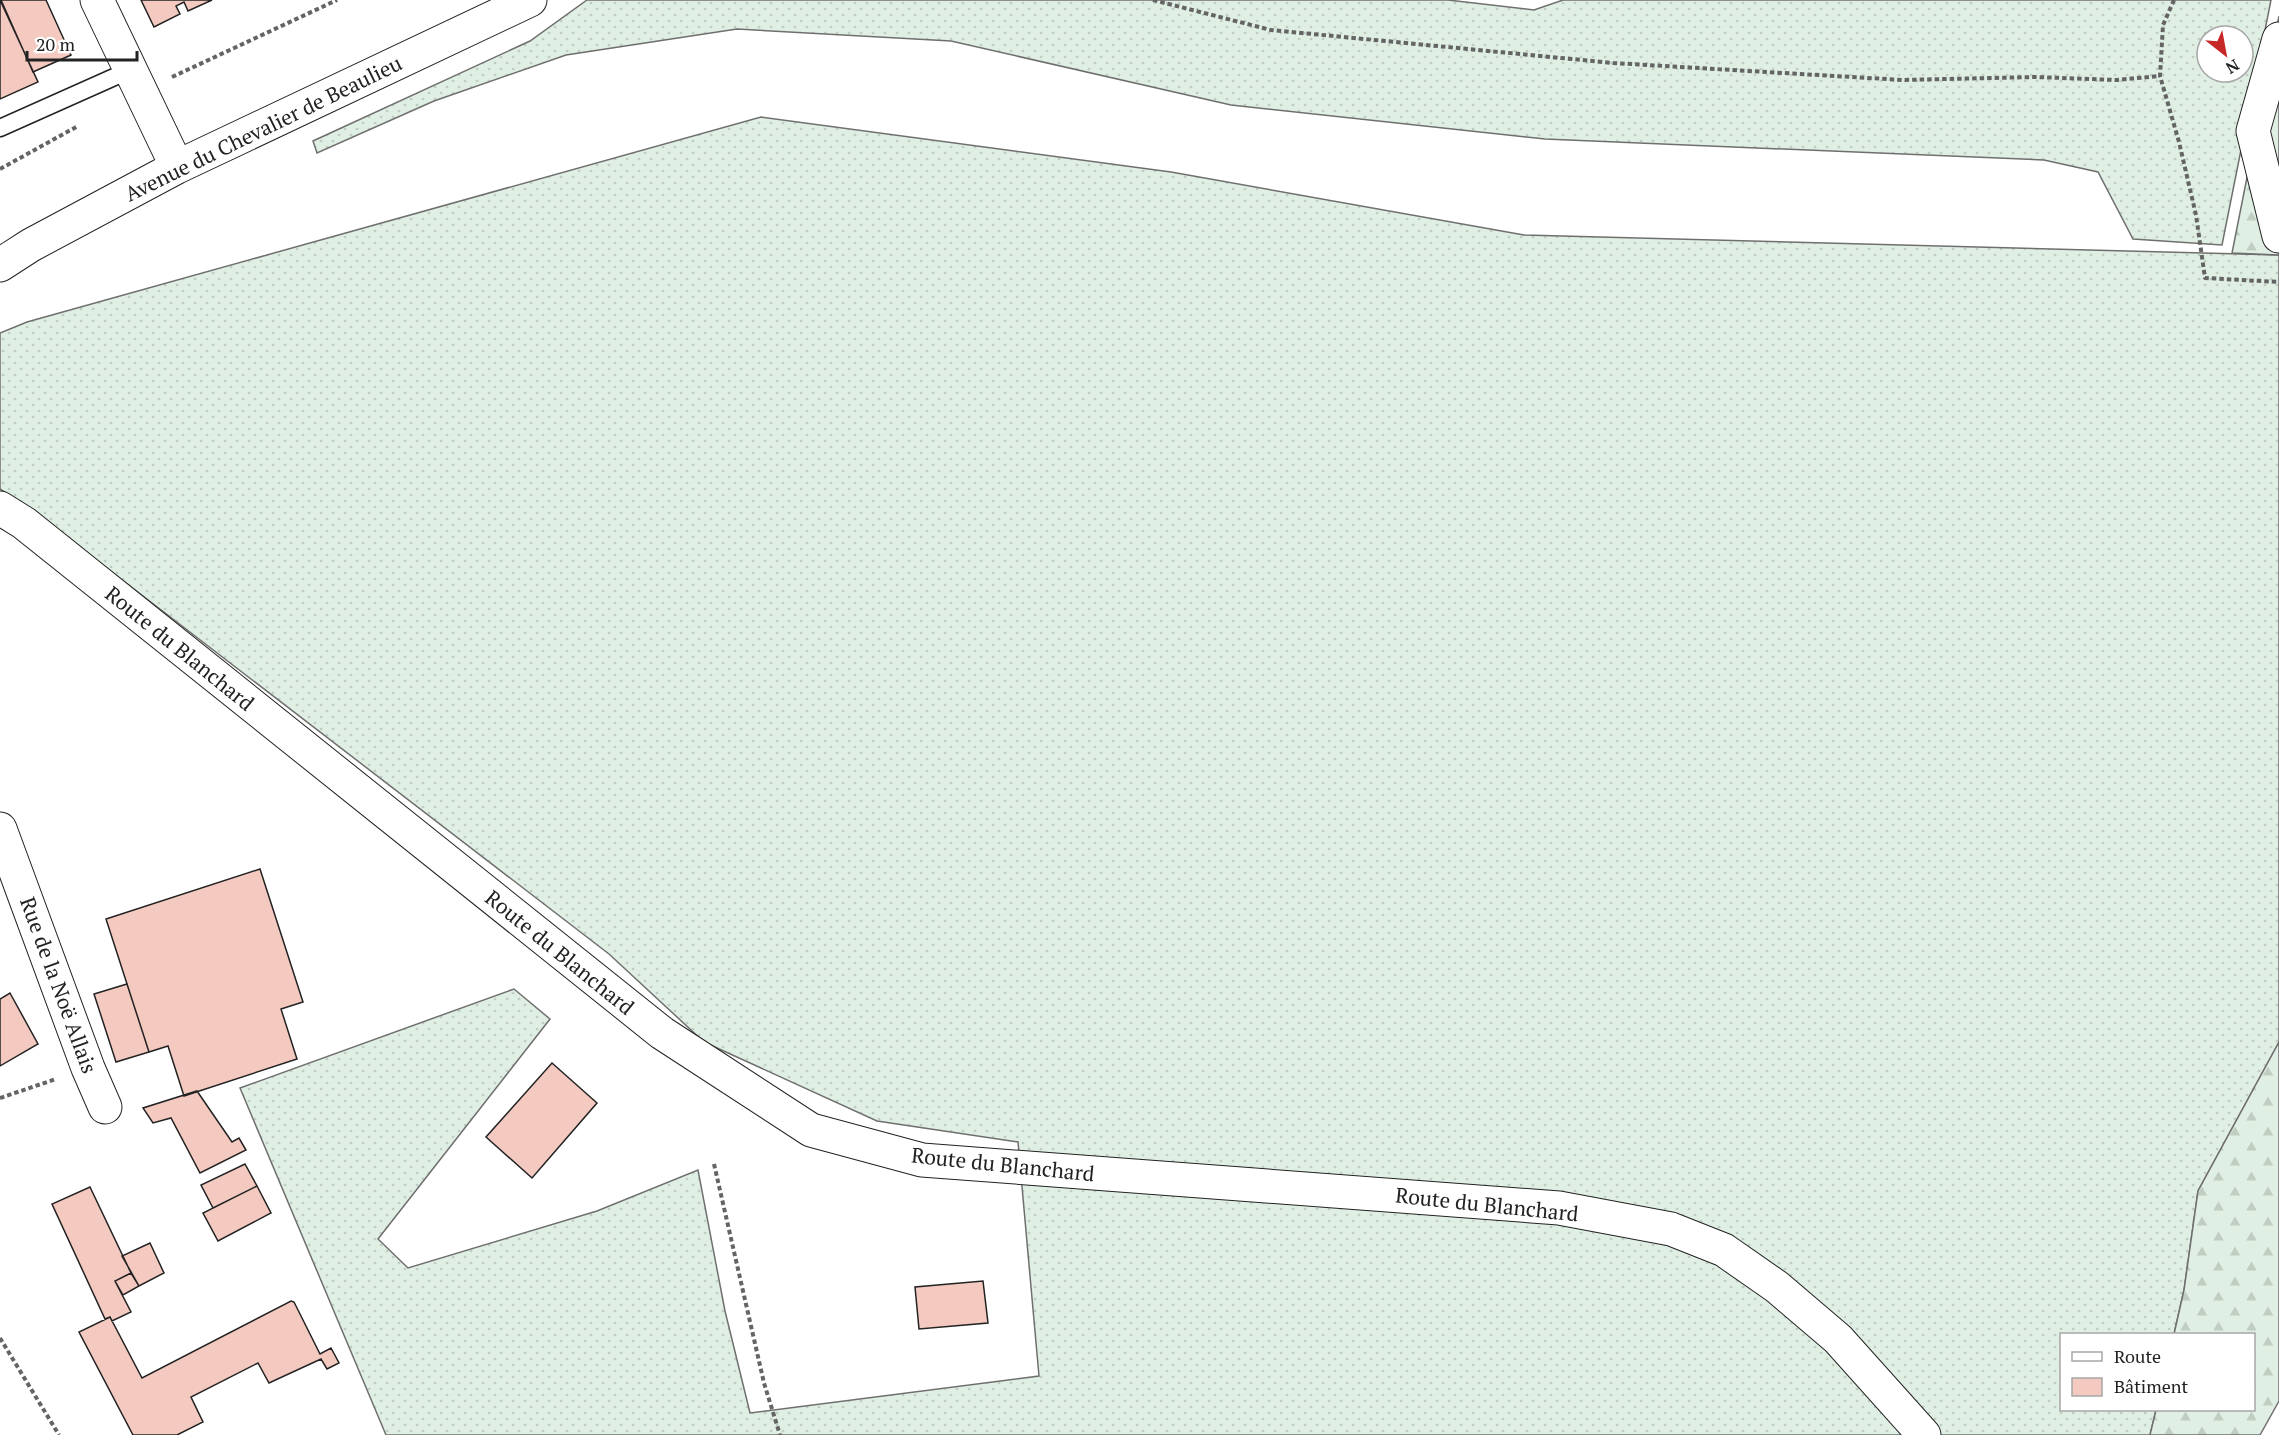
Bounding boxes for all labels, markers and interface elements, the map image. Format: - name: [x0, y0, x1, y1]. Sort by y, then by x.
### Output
- scale bar: [27, 24, 136, 62]
- north arrow: [2195, 24, 2255, 84]
- text: 20 m: [36, 32, 76, 56]
- street label: Avenue du Chevalier de Beaulieu: [120, 49, 406, 207]
- text: N: [2222, 54, 2244, 79]
- street label: Route du Blanchard: [100, 579, 260, 717]
- street label: Route du Blanchard: [480, 883, 640, 1021]
- street label: Rue de la Noë Allais: [14, 893, 104, 1077]
- street label: Route du Blanchard: [910, 1140, 1096, 1188]
- street label: Route du Blanchard: [1394, 1180, 1580, 1228]
- legend: [2060, 1333, 2255, 1411]
- text: Route: [2114, 1344, 2161, 1368]
- text: Bâtiment: [2114, 1374, 2189, 1398]

